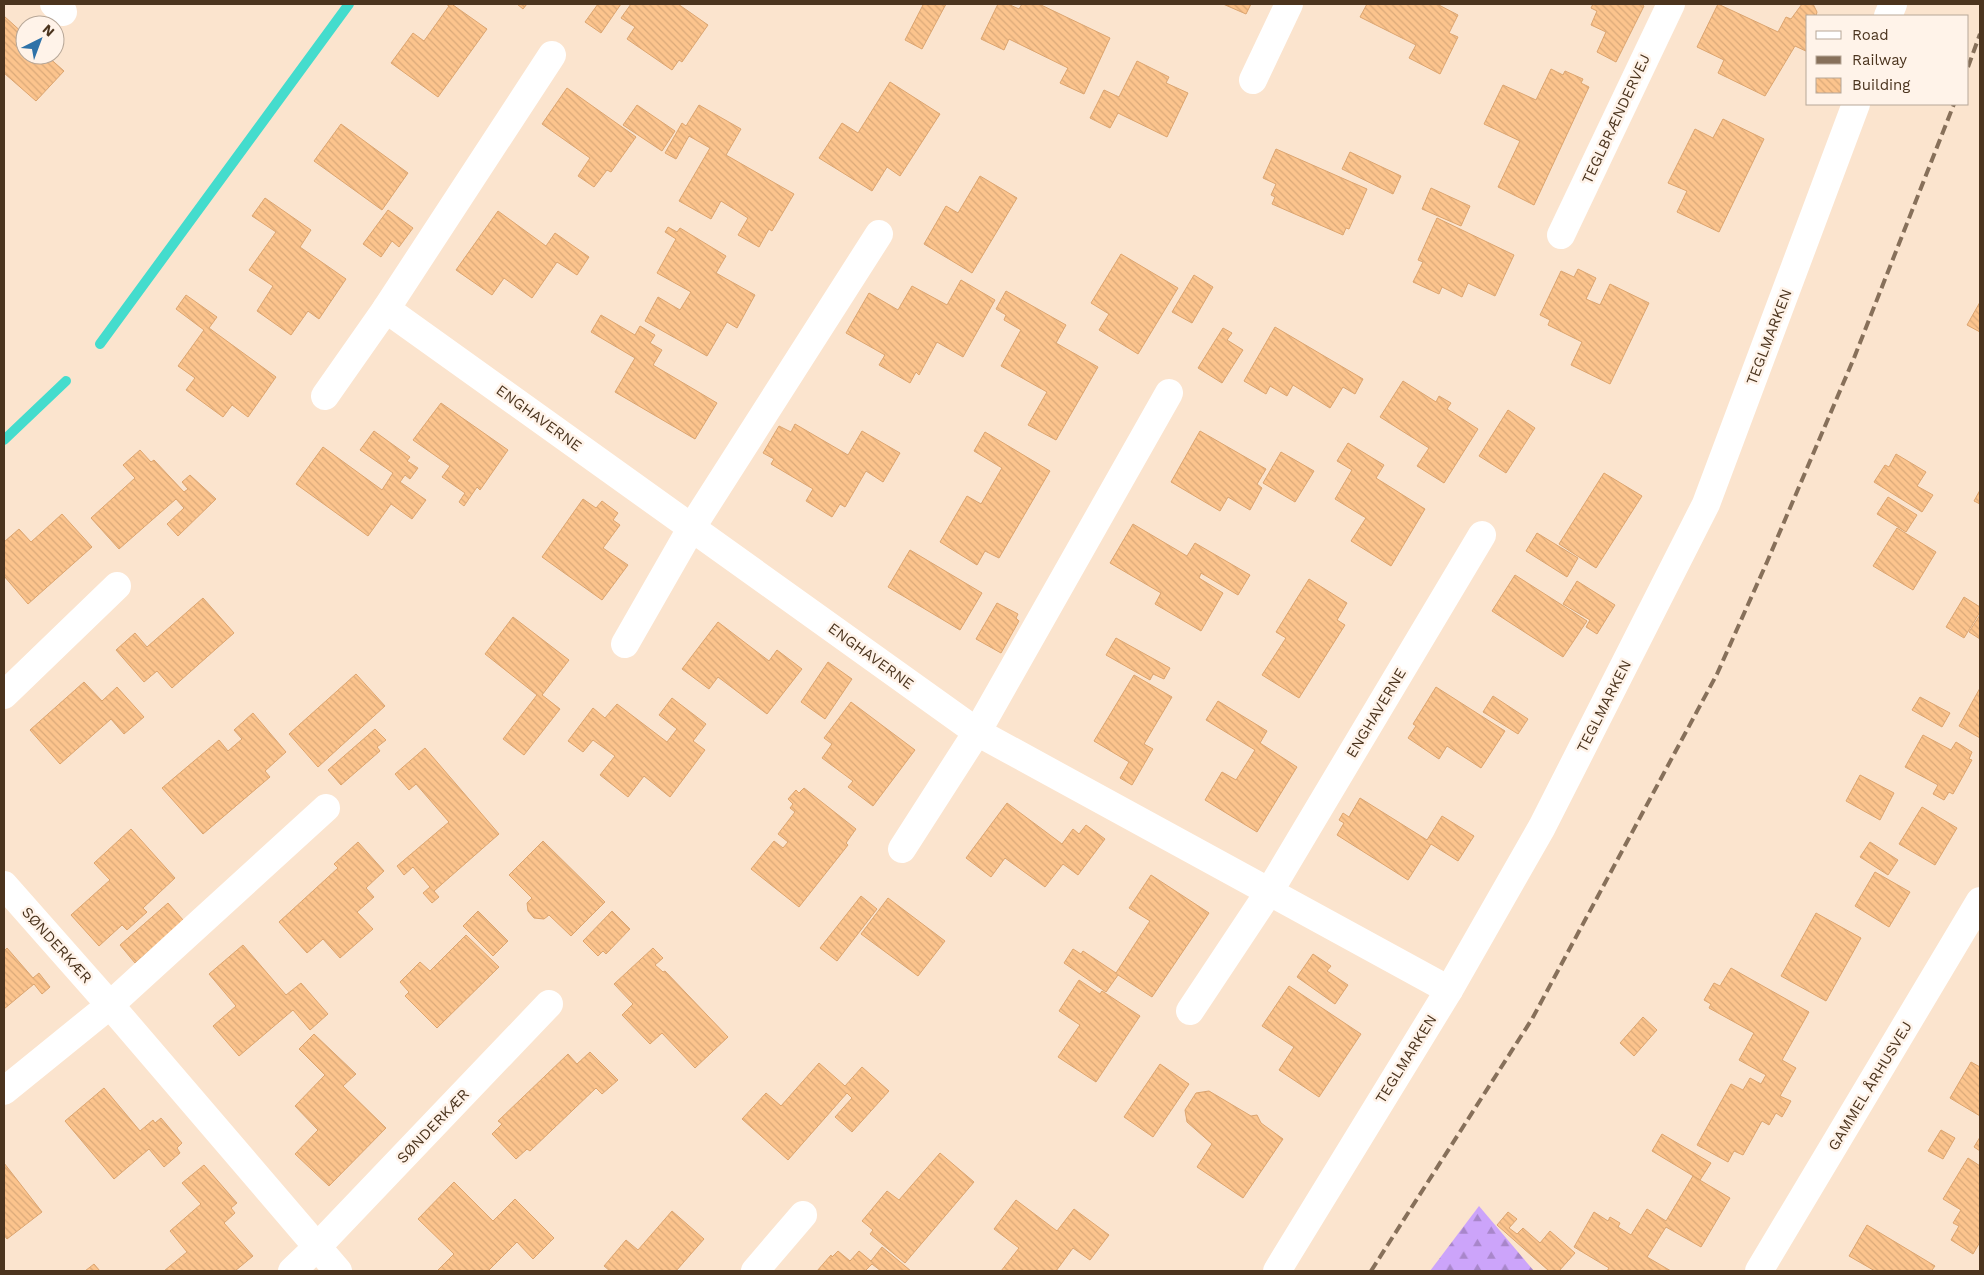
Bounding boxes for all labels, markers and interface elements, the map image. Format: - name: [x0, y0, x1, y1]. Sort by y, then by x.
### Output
- north arrow: [15, 15, 65, 65]
- legend: [1806, 15, 1969, 105]
- text: N: [39, 21, 58, 40]
- text: Road: [1852, 26, 1889, 44]
- street label: TEGLBRÆNDERVEJ: [1578, 51, 1654, 187]
- text: Railway: [1852, 51, 1907, 69]
- text: Building: [1852, 76, 1910, 94]
- street label: TEGLMARKEN: [1742, 286, 1796, 388]
- street label: ENGHAVERNE: [493, 381, 585, 455]
- street label: ENGHAVERNE: [825, 619, 917, 693]
- street label: TEGLMARKEN: [1573, 657, 1635, 755]
- street label: ENGHAVERNE: [1342, 665, 1410, 761]
- street label: SØNDERKÆR: [18, 903, 96, 987]
- street label: TEGLMARKEN: [1372, 1011, 1440, 1107]
- street label: GAMMEL ÅRHUSVEJ: [1824, 1018, 1916, 1154]
- street label: SØNDERKÆR: [393, 1085, 473, 1167]

